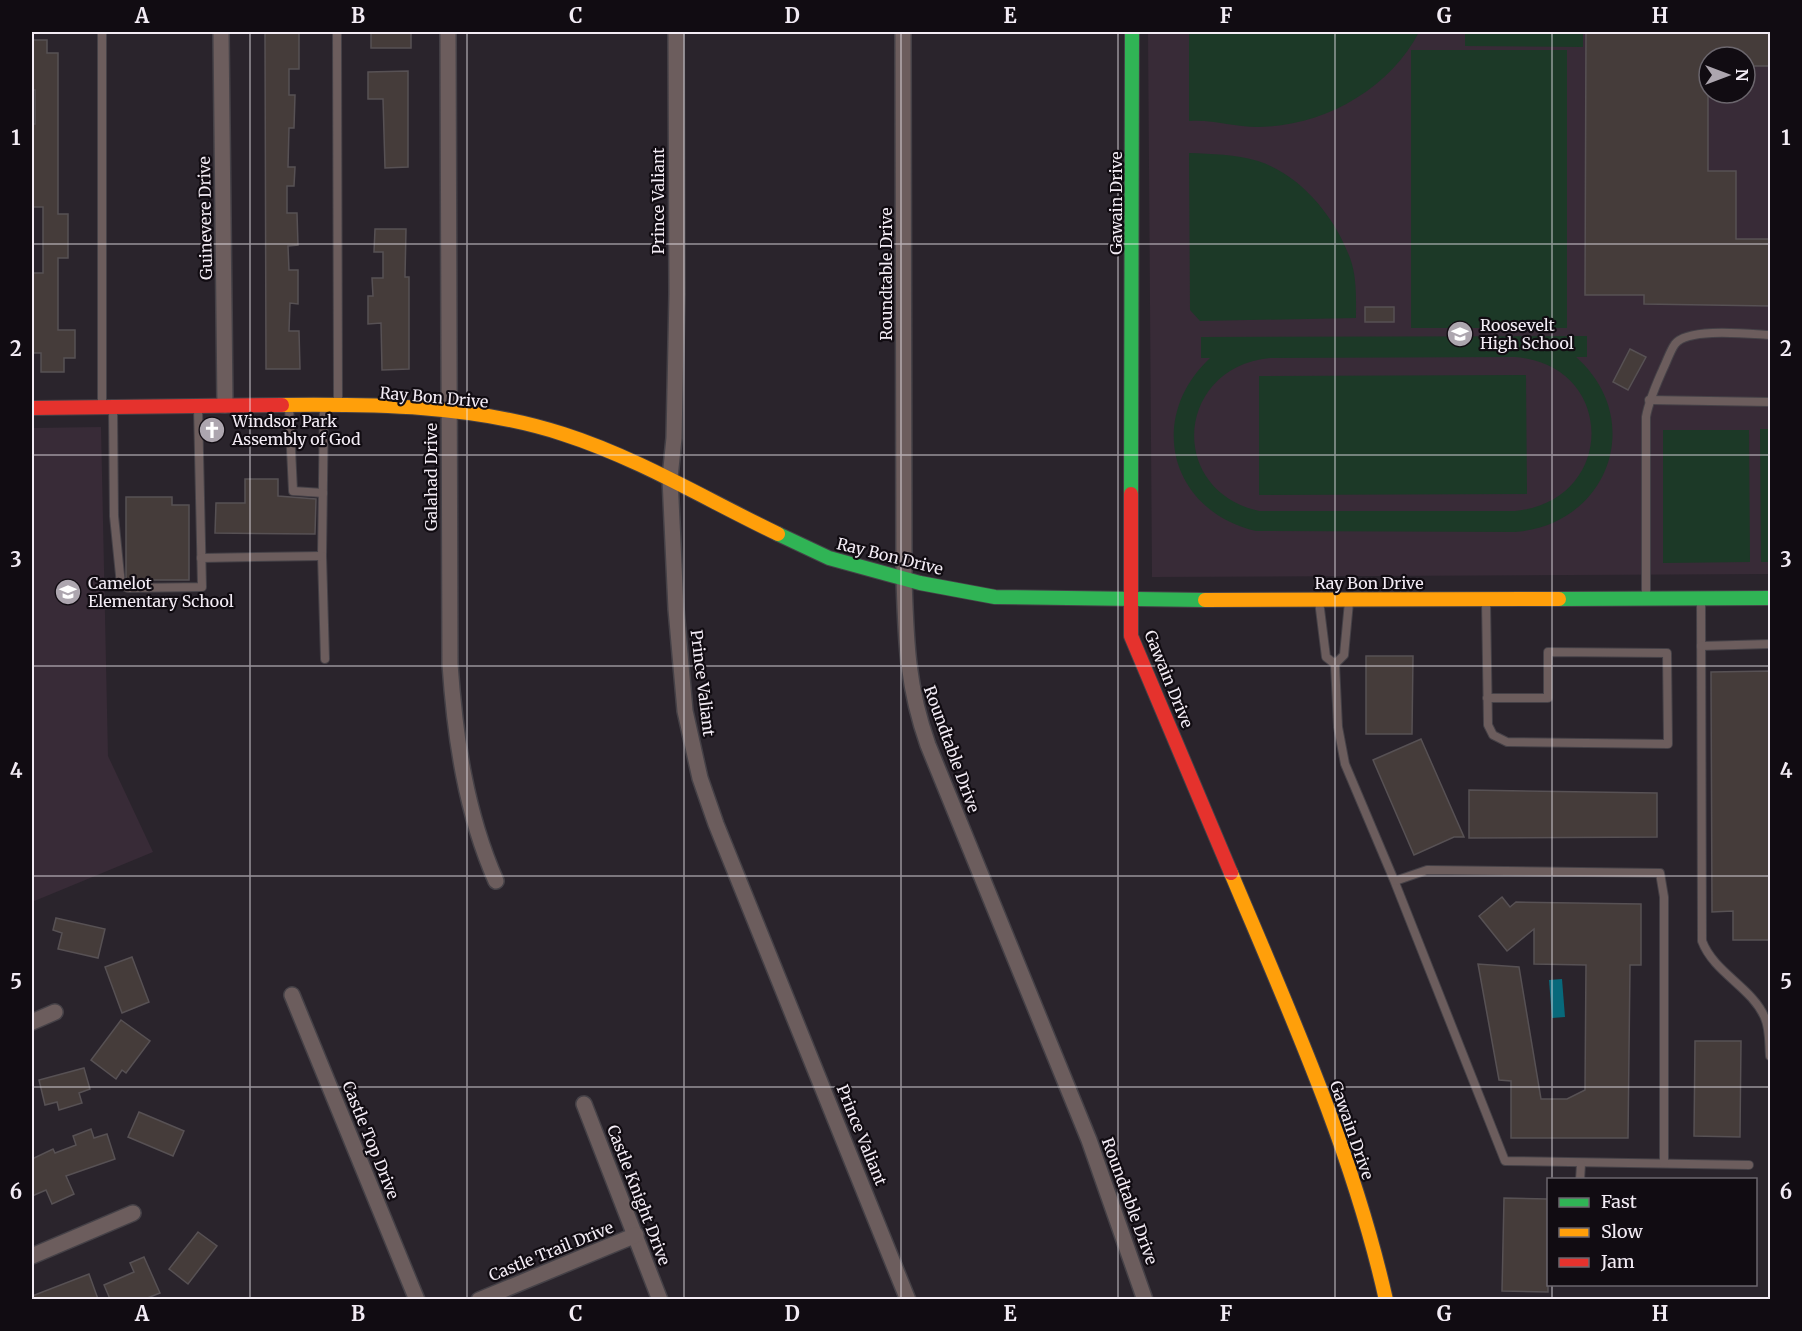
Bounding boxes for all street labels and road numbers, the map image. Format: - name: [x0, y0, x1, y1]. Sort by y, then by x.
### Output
- street label: Prince Valiant: [648, 147, 668, 255]
- street label: Gawain Drive: [1106, 151, 1126, 255]
- street label: Guinevere Drive: [194, 156, 216, 280]
- street label: Roundtable Drive: [876, 207, 896, 341]
- street label: Ray Bon Drive: [379, 382, 489, 412]
- street label: Galahad Drive: [421, 423, 441, 531]
- street label: Ray Bon Drive: [835, 533, 945, 579]
- street label: Ray Bon Drive: [1315, 573, 1423, 593]
- street label: Gawain Drive: [1140, 627, 1198, 731]
- street label: Prince Valiant: [687, 629, 720, 738]
- street label: Roundtable Drive: [920, 683, 984, 815]
- street label: Castle Top Drive: [338, 1078, 404, 1202]
- street label: Gawain Drive: [1326, 1078, 1378, 1182]
- street label: Prince Valiant: [833, 1082, 892, 1189]
- street label: Castle Knight Drive: [603, 1122, 675, 1268]
- street label: Roundtable Drive: [1098, 1135, 1162, 1267]
- street label: Castle Trail Drive: [486, 1217, 616, 1285]

